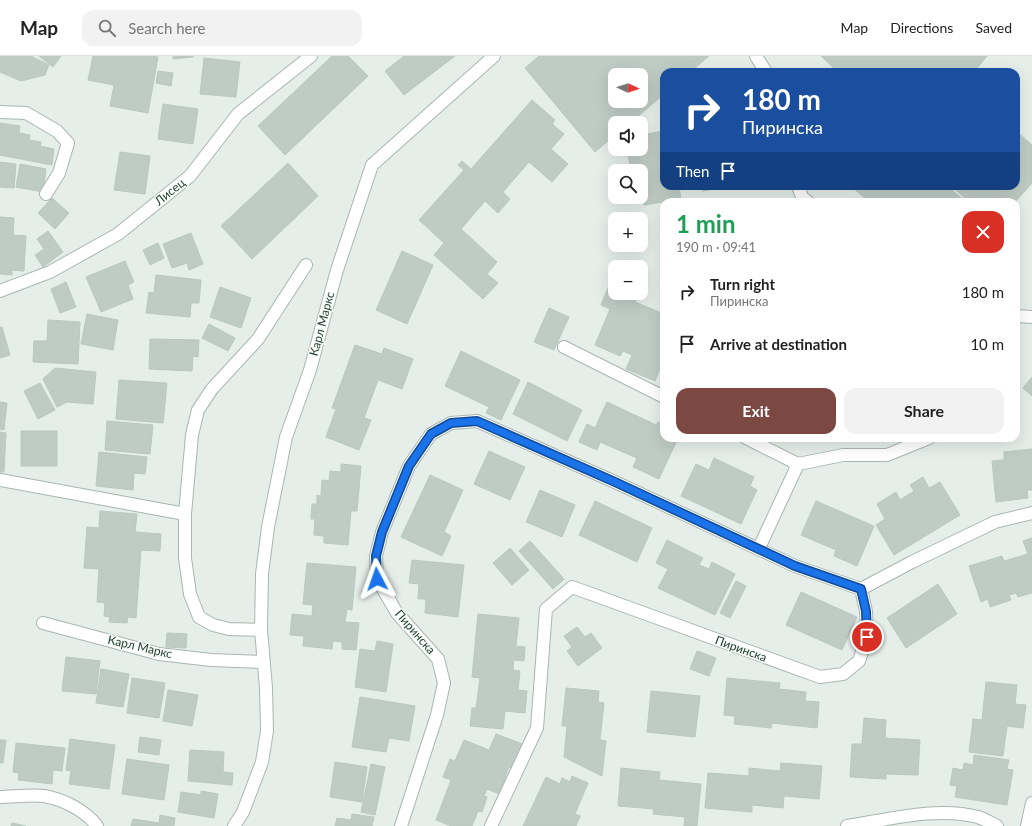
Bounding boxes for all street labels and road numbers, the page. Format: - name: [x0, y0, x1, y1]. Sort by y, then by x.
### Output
- street label: Лисец: [151, 174, 188, 209]
- street label: Карл Маркс: [306, 290, 337, 358]
- street label: Пиринска: [392, 606, 439, 657]
- street label: Карл Маркс: [106, 632, 174, 661]
- street label: Пиринска: [713, 632, 769, 665]

